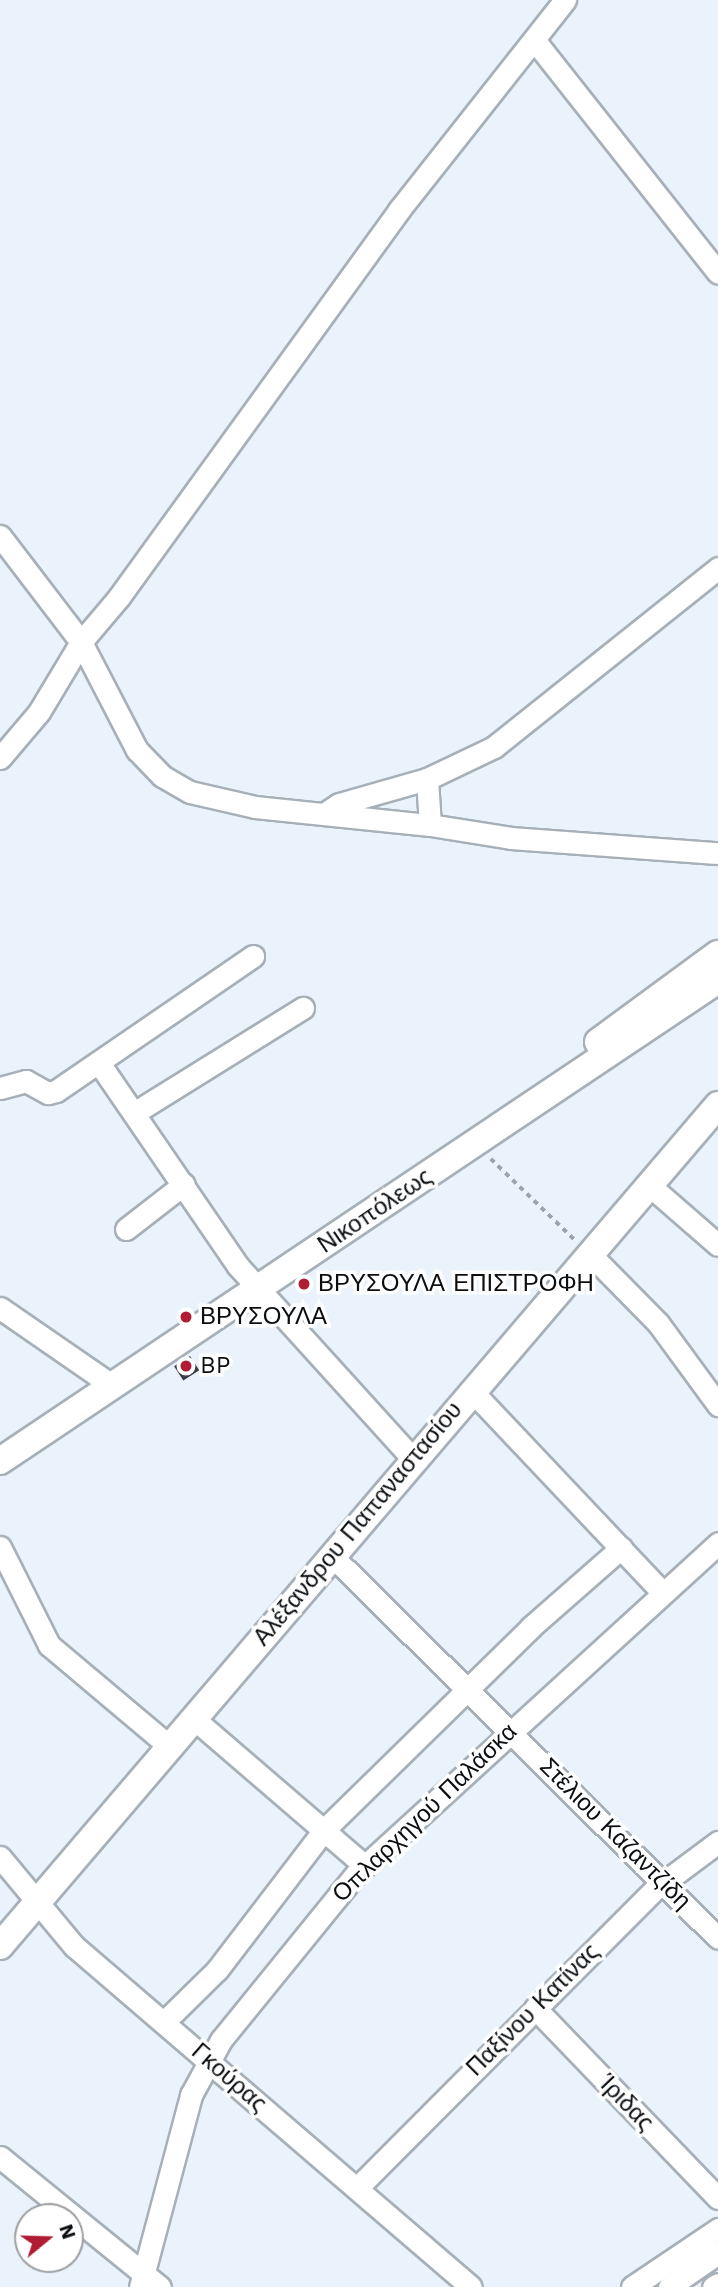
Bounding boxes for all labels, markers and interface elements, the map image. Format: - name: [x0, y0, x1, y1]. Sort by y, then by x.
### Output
- street label: Νικοπόλεως: [313, 1162, 437, 1260]
- place label: ΒΡΥΣΟΥΛΑ ΕΠΙΣΤΡΟΦΗ: [318, 1270, 594, 1298]
- marker: ΒΡΥΣΟΥΛΑ ΕΠΙΣΤΡΟΦΗ: [296, 1276, 312, 1292]
- place label: ΒΡΥΣΟΥΛΑ: [200, 1303, 327, 1331]
- marker: ΒΡΥΣΟΥΛΑ: [178, 1309, 194, 1325]
- place label: BP: [200, 1352, 230, 1380]
- marker: BP: [178, 1358, 194, 1374]
- street label: Αλέξανδρου Παπαναστασίου: [248, 1396, 468, 1652]
- street label: Οπλαρχηγού Παλάσκα: [327, 1717, 523, 1909]
- street label: Στέλιου Καζαντζίδη: [533, 1752, 697, 1916]
- street label: Παξίνου Κατίνας: [461, 1938, 605, 2082]
- street label: Γκούρας: [185, 2037, 273, 2119]
- street label: Ίριδας: [592, 2069, 660, 2137]
- north arrow: [14, 2203, 84, 2273]
- text: N: [54, 2221, 81, 2242]

